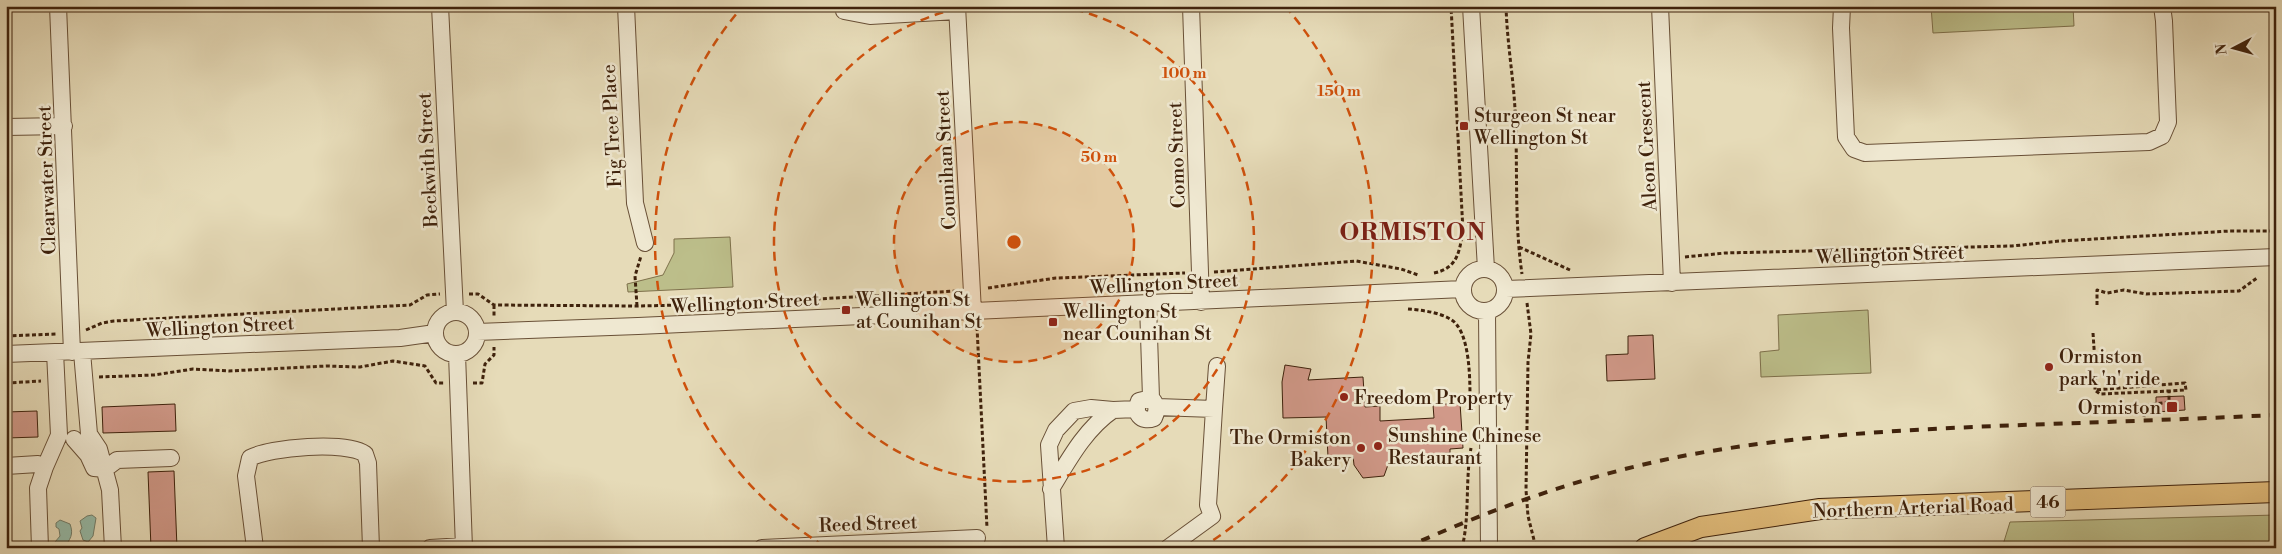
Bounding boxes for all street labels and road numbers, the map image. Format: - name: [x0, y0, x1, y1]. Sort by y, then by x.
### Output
- street label: Fig Tree Place: [597, 64, 627, 188]
- street label: Aleon Crescent: [1632, 80, 1662, 213]
- street label: Counihan Street: [930, 89, 962, 230]
- street label: Beckwith Street: [412, 91, 444, 229]
- street label: Como Street: [1163, 101, 1191, 209]
- street label: Clearwater Street: [32, 105, 62, 255]
- street label: Wellington Street: [1814, 240, 1965, 270]
- street label: Wellington Street: [1088, 268, 1239, 300]
- street label: Wellington Street: [669, 287, 820, 319]
- street label: Wellington Street: [144, 311, 295, 343]
- road number: 46: [2030, 487, 2066, 518]
- street label: Northern Arterial Road: [1812, 492, 2014, 523]
- street label: Reed Street: [818, 510, 918, 538]

